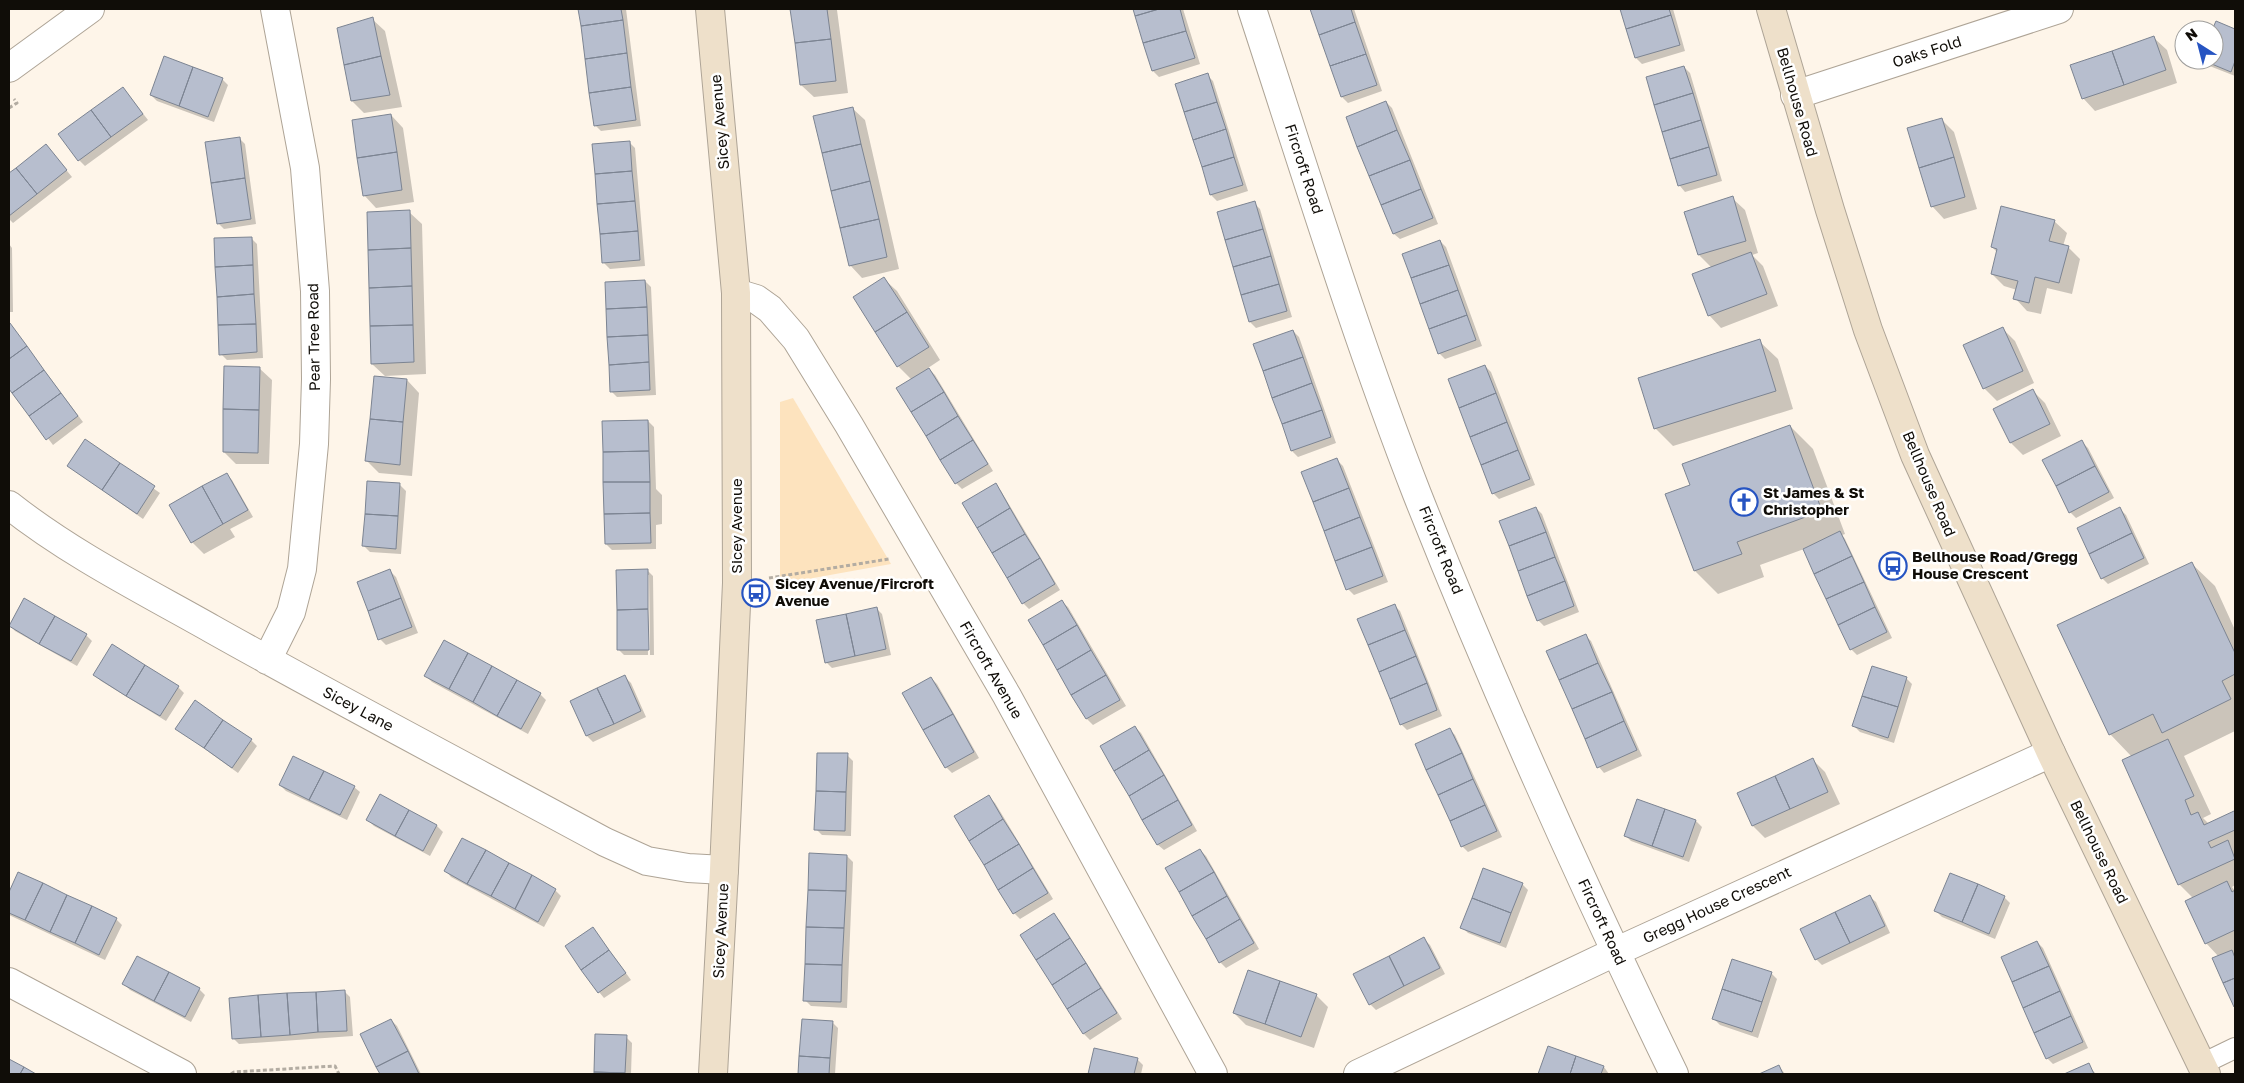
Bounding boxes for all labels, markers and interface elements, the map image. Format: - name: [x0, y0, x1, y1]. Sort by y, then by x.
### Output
- north arrow: [2174, 20, 2224, 70]
- text: N: [2182, 24, 2200, 44]
- street label: Oaks Fold: [1890, 31, 1963, 71]
- street label: Bellhouse Road: [1774, 45, 1822, 158]
- street label: Sicey Avenue: [706, 74, 732, 170]
- street label: Fircroft Road: [1282, 121, 1328, 216]
- street label: Pear Tree Road: [303, 283, 323, 391]
- street label: Bellhouse Road: [1900, 428, 1960, 539]
- street label: Sicey Avenue: [727, 478, 745, 574]
- place label: St James & St Christopher: [1763, 483, 1864, 518]
- church icon: St James & St Christopher: [1729, 487, 1759, 517]
- street label: Fircroft Road: [1416, 503, 1468, 596]
- place label: Bellhouse Road/Gregg House Crescent: [1912, 547, 2078, 582]
- bus stop icon: Bellhouse Road/Gregg House Crescent: [1878, 551, 1908, 581]
- place label: Sicey Avenue/Fircroft Avenue: [775, 574, 934, 609]
- bus stop icon: Sicey Avenue/Fircroft Avenue: [741, 578, 771, 608]
- street label: Fircroft Avenue: [957, 617, 1027, 722]
- street label: Sicey Lane: [320, 682, 397, 734]
- street label: Bellhouse Road: [2067, 797, 2133, 906]
- street label: Gregg House Crescent: [1640, 862, 1794, 946]
- street label: Fircroft Road: [1575, 875, 1631, 968]
- street label: Sicey Avenue: [709, 883, 731, 979]

